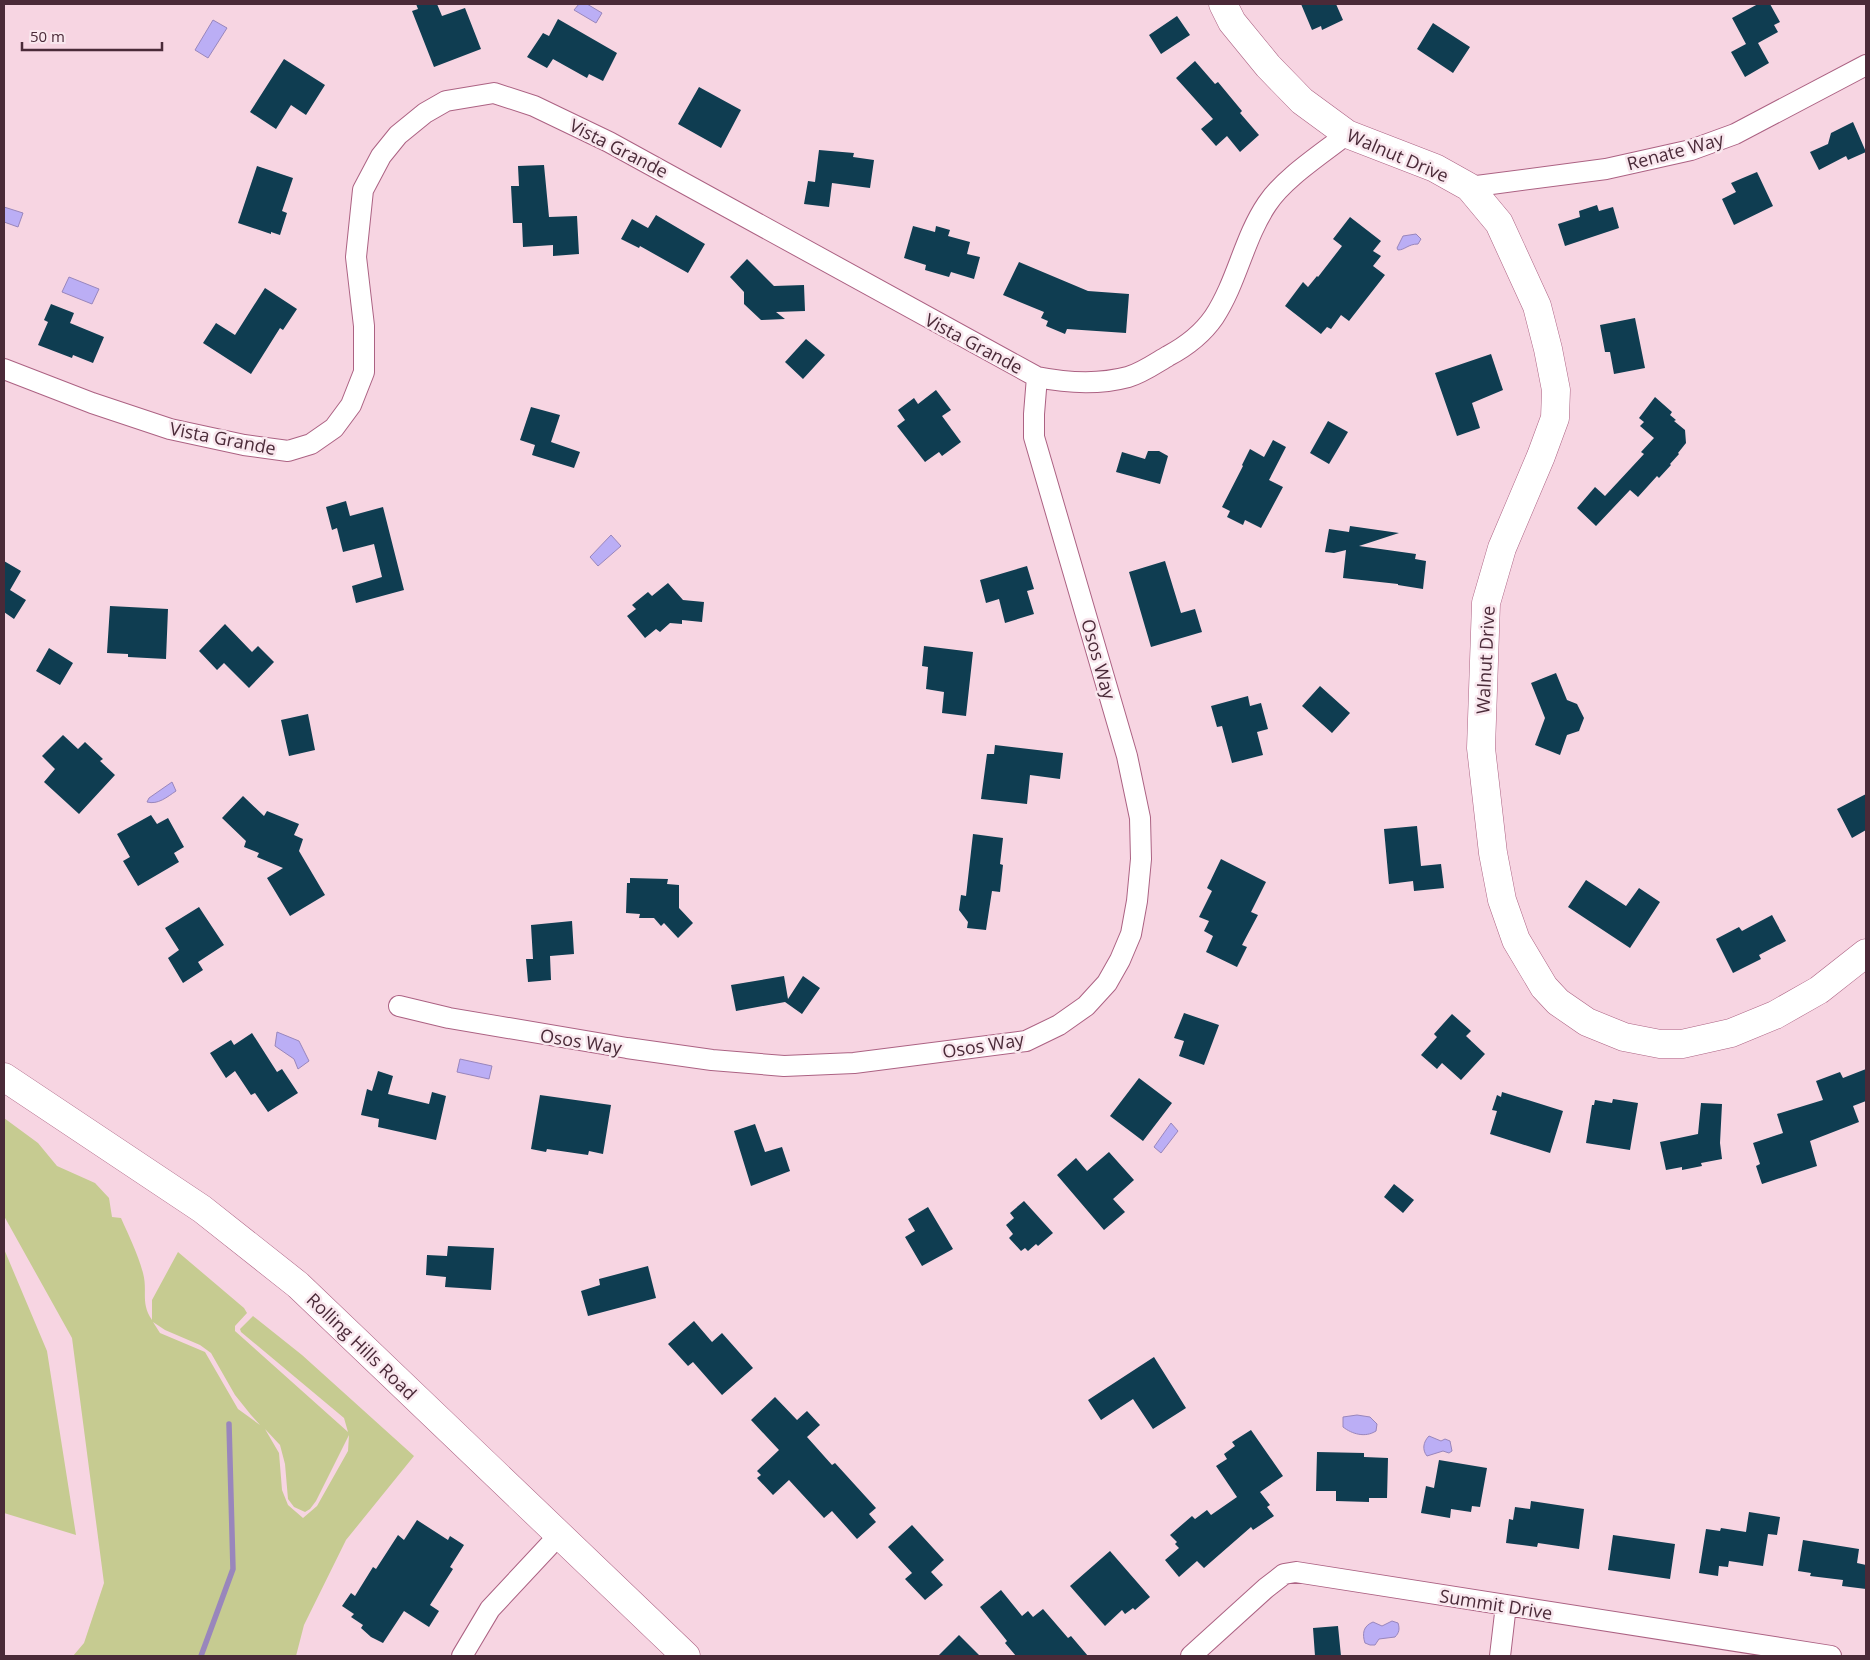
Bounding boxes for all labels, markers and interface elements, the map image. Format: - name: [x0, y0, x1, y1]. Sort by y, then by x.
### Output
- scale bar: [22, 20, 162, 52]
- text: 50 m: [30, 26, 65, 46]
- street label: Vista Grande: [566, 113, 672, 183]
- street label: Walnut Drive: [1343, 123, 1453, 187]
- street label: Renate Way: [1624, 126, 1727, 175]
- street label: Vista Grande: [921, 307, 1027, 379]
- street label: Vista Grande: [168, 416, 278, 460]
- street label: Walnut Drive: [1470, 605, 1500, 715]
- street label: Osos Way: [1076, 616, 1122, 703]
- street label: Osos Way: [538, 1023, 624, 1059]
- street label: Osos Way: [940, 1027, 1026, 1063]
- street label: Rolling Hills Road: [302, 1287, 422, 1405]
- street label: Summit Drive: [1438, 1583, 1554, 1625]

